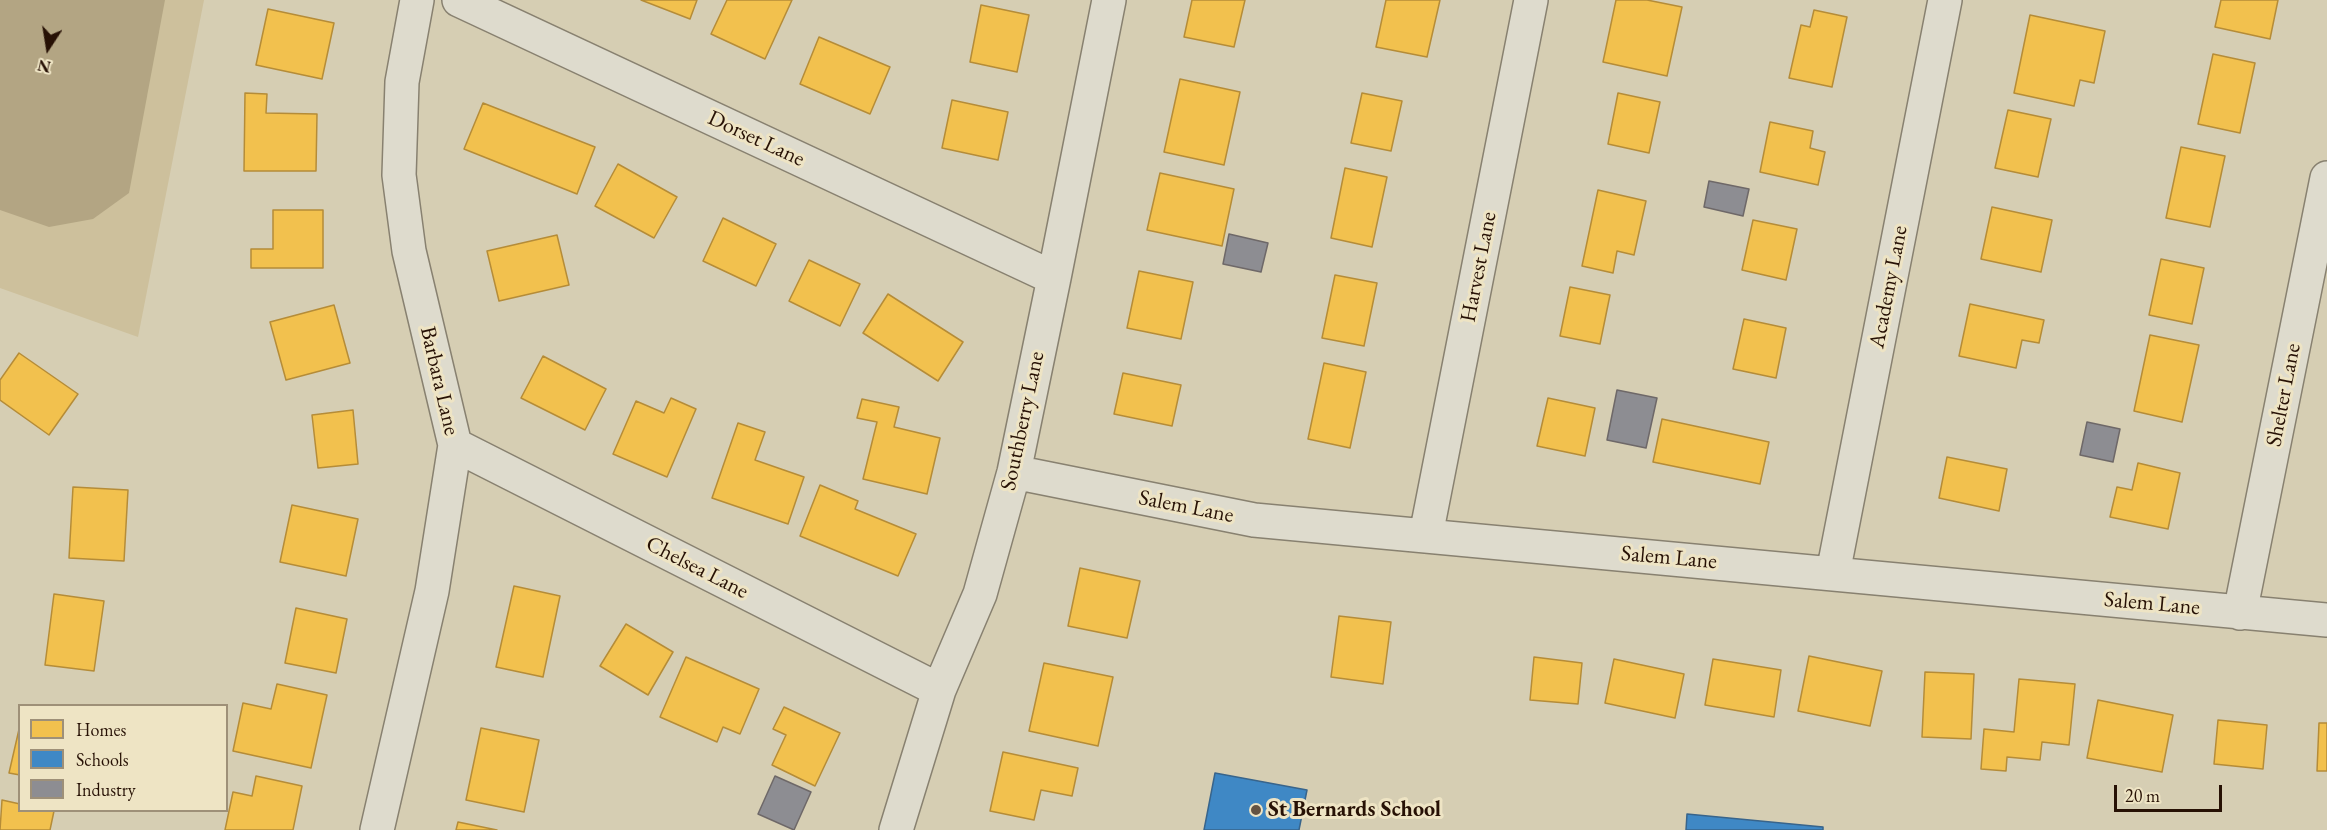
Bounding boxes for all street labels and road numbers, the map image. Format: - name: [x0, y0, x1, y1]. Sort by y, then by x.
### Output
- street label: Dorset Lane: [703, 105, 809, 173]
- street label: Harvest Lane: [1455, 210, 1503, 324]
- street label: Academy Lane: [1864, 223, 1914, 351]
- street label: Barbara Lane: [414, 324, 464, 438]
- street label: Shelter Lane: [2261, 341, 2307, 449]
- street label: Southberry Lane: [995, 349, 1051, 493]
- street label: Salem Lane: [1136, 485, 1236, 529]
- street label: Chelsea Lane: [641, 531, 753, 605]
- street label: Salem Lane: [1620, 541, 1718, 575]
- street label: Salem Lane: [2103, 587, 2201, 621]

